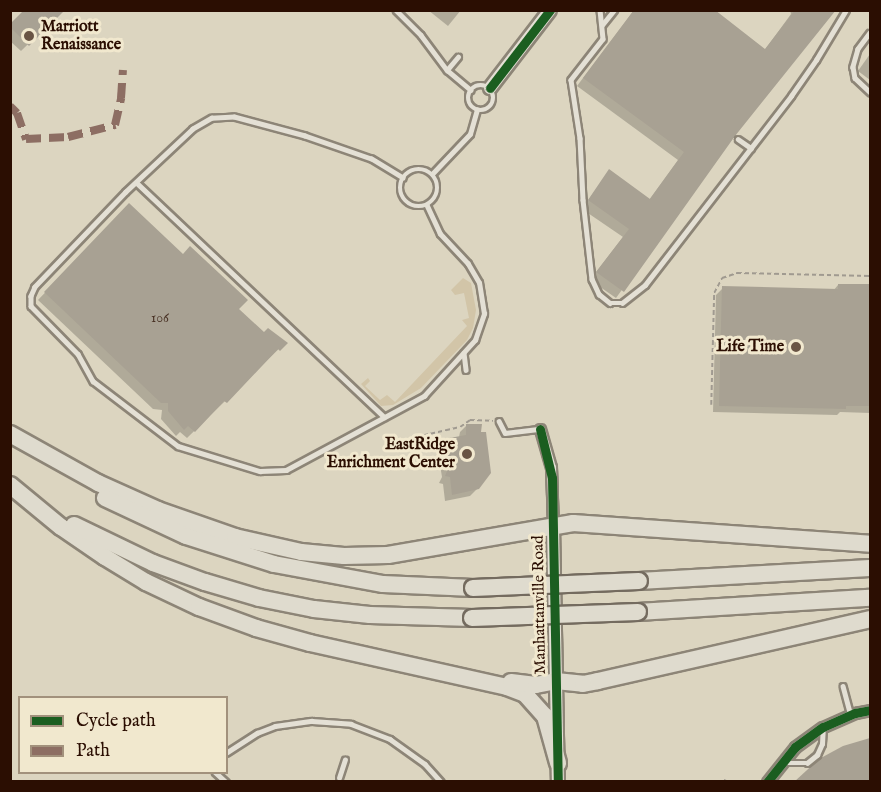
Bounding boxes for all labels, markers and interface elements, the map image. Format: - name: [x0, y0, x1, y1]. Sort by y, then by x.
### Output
- place label: Marriott Renaissance: [41, 17, 121, 55]
- marker: Marriott Renaissance: [22, 29, 36, 43]
- house number: 106: [151, 310, 169, 326]
- place label: Life Time: [716, 337, 784, 357]
- marker: Life Time: [789, 340, 803, 354]
- place label: EastRidge Enrichment Center: [327, 435, 455, 473]
- marker: EastRidge Enrichment Center: [460, 447, 474, 461]
- street label: Manhattanville Road: [529, 535, 551, 675]
- legend: [18, 696, 228, 774]
- text: Cycle path: [76, 710, 156, 733]
- text: Path: [76, 740, 110, 763]

